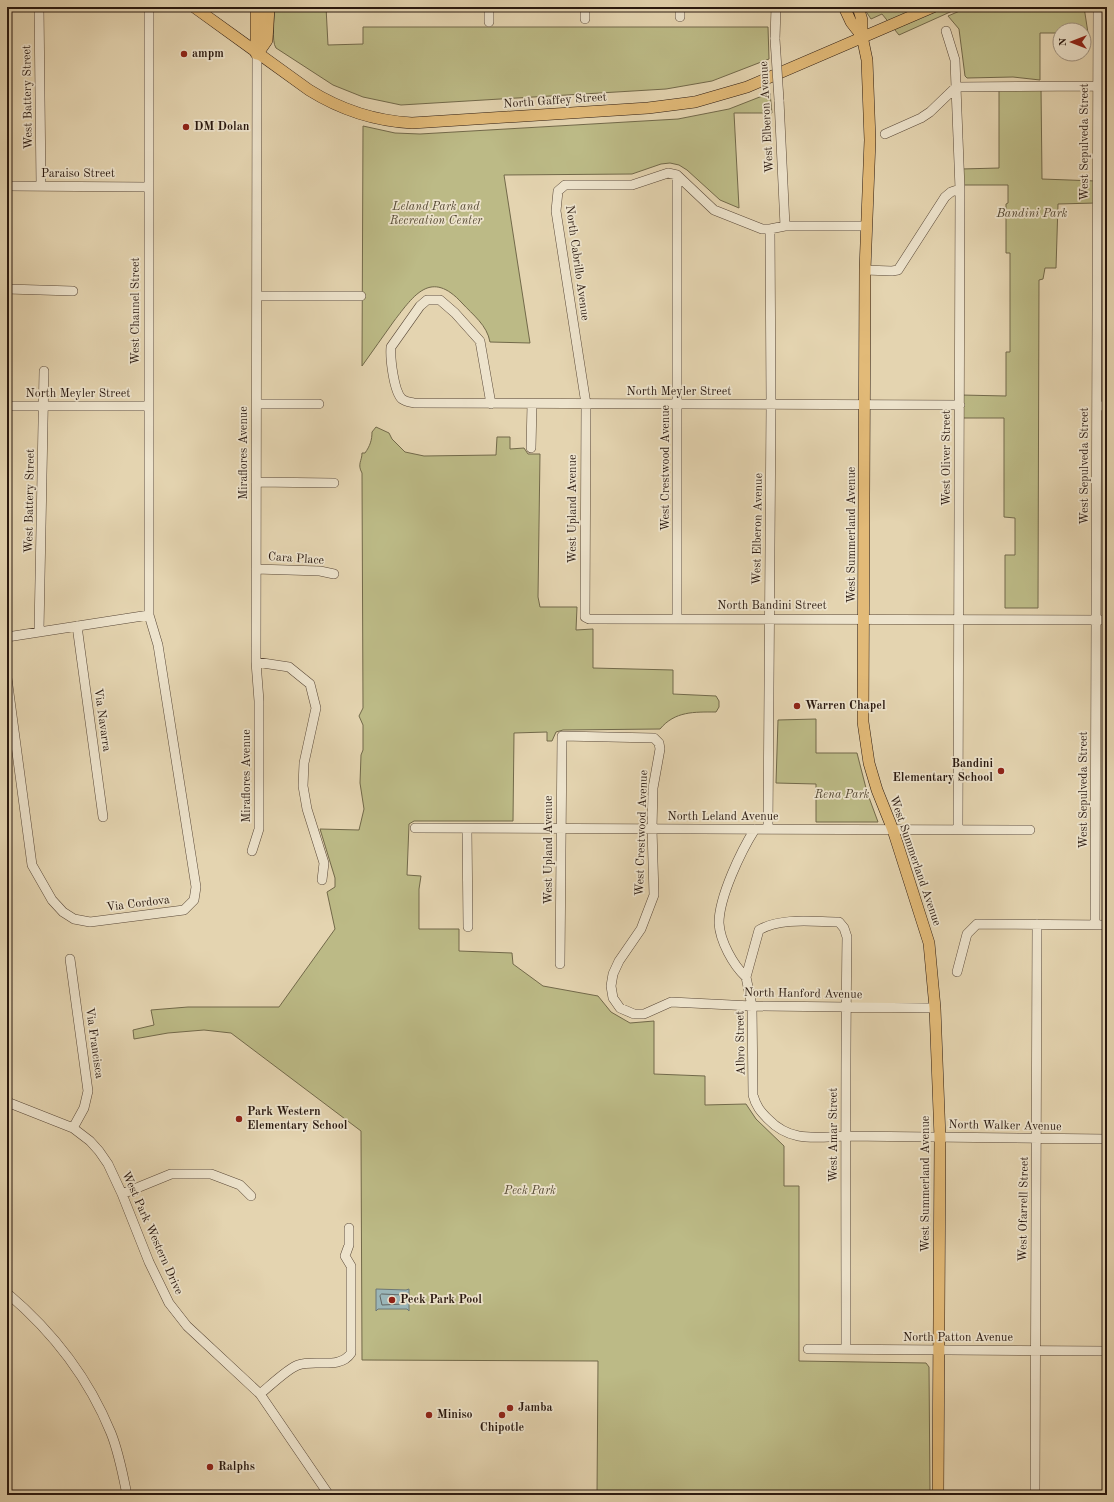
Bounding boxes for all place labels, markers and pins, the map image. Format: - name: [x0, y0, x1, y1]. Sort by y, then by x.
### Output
- place label: ampm: [192, 48, 224, 60]
- marker: ampm: [179, 49, 189, 59]
- place label: DM Dolan: [194, 121, 250, 133]
- marker: DM Dolan: [181, 122, 191, 132]
- place label: Warren Chapel: [805, 700, 886, 712]
- marker: Warren Chapel: [792, 701, 802, 711]
- place label: Bandini Elementary School: [893, 758, 993, 784]
- marker: Bandini Elementary School: [996, 766, 1006, 776]
- place label: Park Western Elementary School: [247, 1106, 348, 1132]
- marker: Park Western Elementary School: [234, 1114, 244, 1124]
- place label: Peck Park Pool: [400, 1294, 482, 1306]
- marker: Peck Park Pool: [387, 1295, 397, 1305]
- place label: Jamba: [518, 1402, 553, 1414]
- marker: Jamba: [505, 1403, 515, 1413]
- place label: Miniso: [437, 1409, 473, 1421]
- marker: Miniso: [424, 1410, 434, 1420]
- marker: Chipotle: [497, 1410, 507, 1420]
- place label: Chipotle: [480, 1422, 525, 1434]
- place label: Ralphs: [218, 1461, 255, 1473]
- marker: Ralphs: [205, 1462, 215, 1472]

